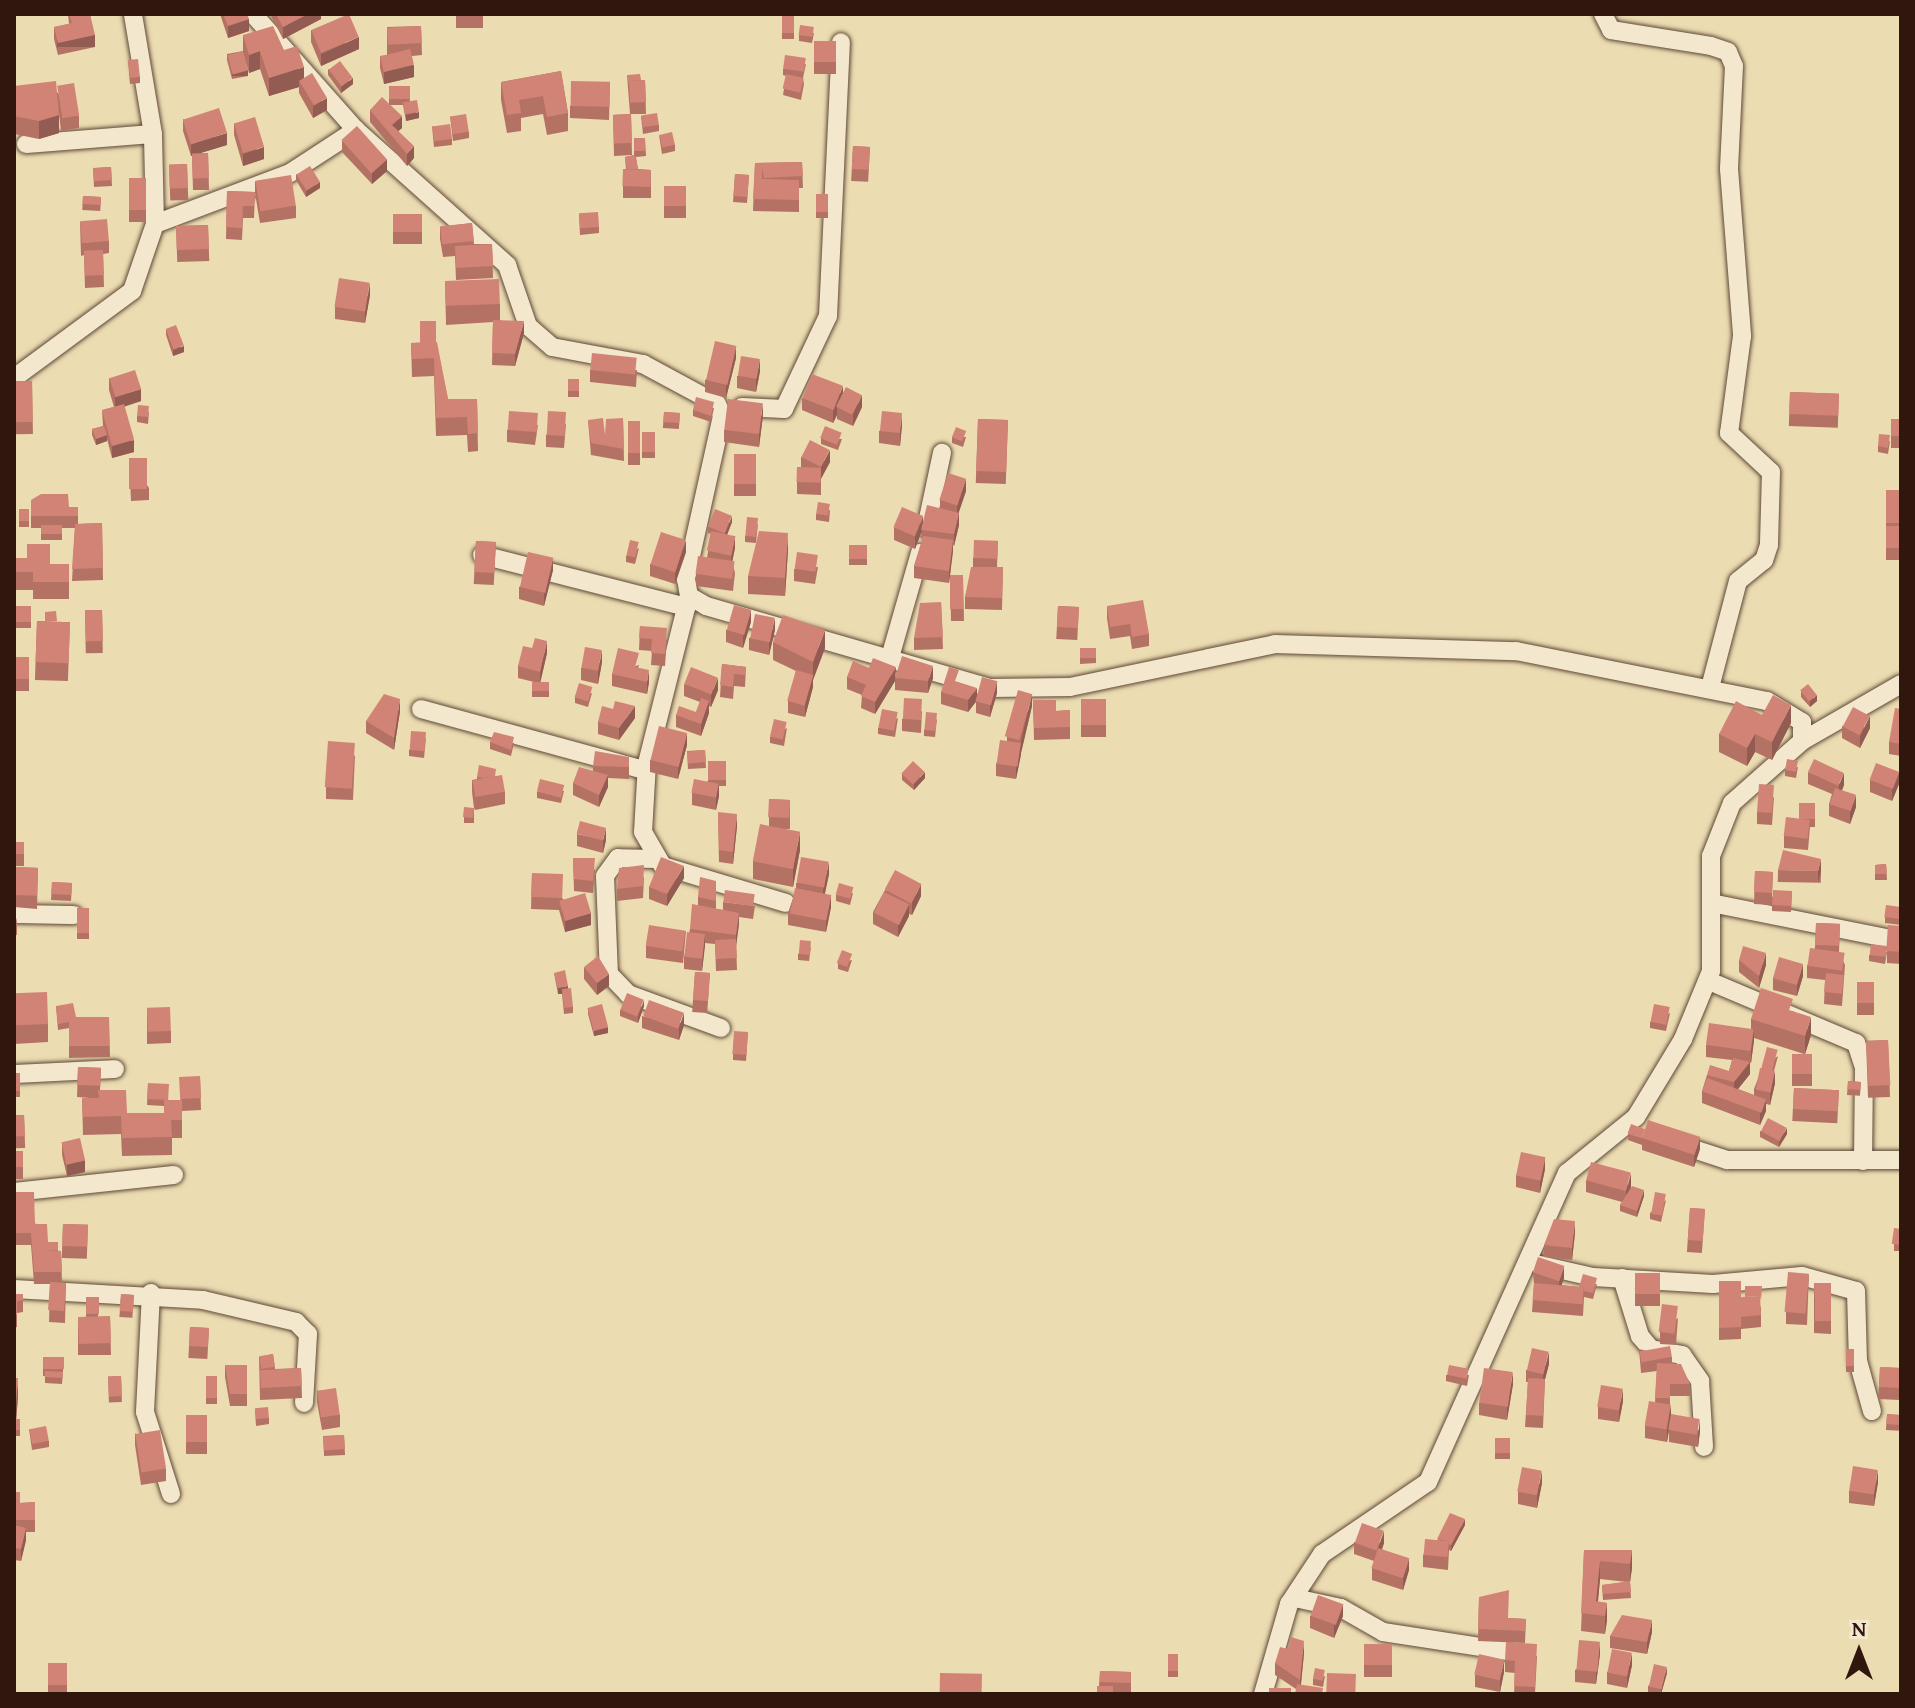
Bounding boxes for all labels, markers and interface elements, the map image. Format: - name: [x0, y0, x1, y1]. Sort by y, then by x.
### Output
- north arrow: [1819, 1612, 1899, 1692]
- text: N: [1852, 1612, 1866, 1644]

